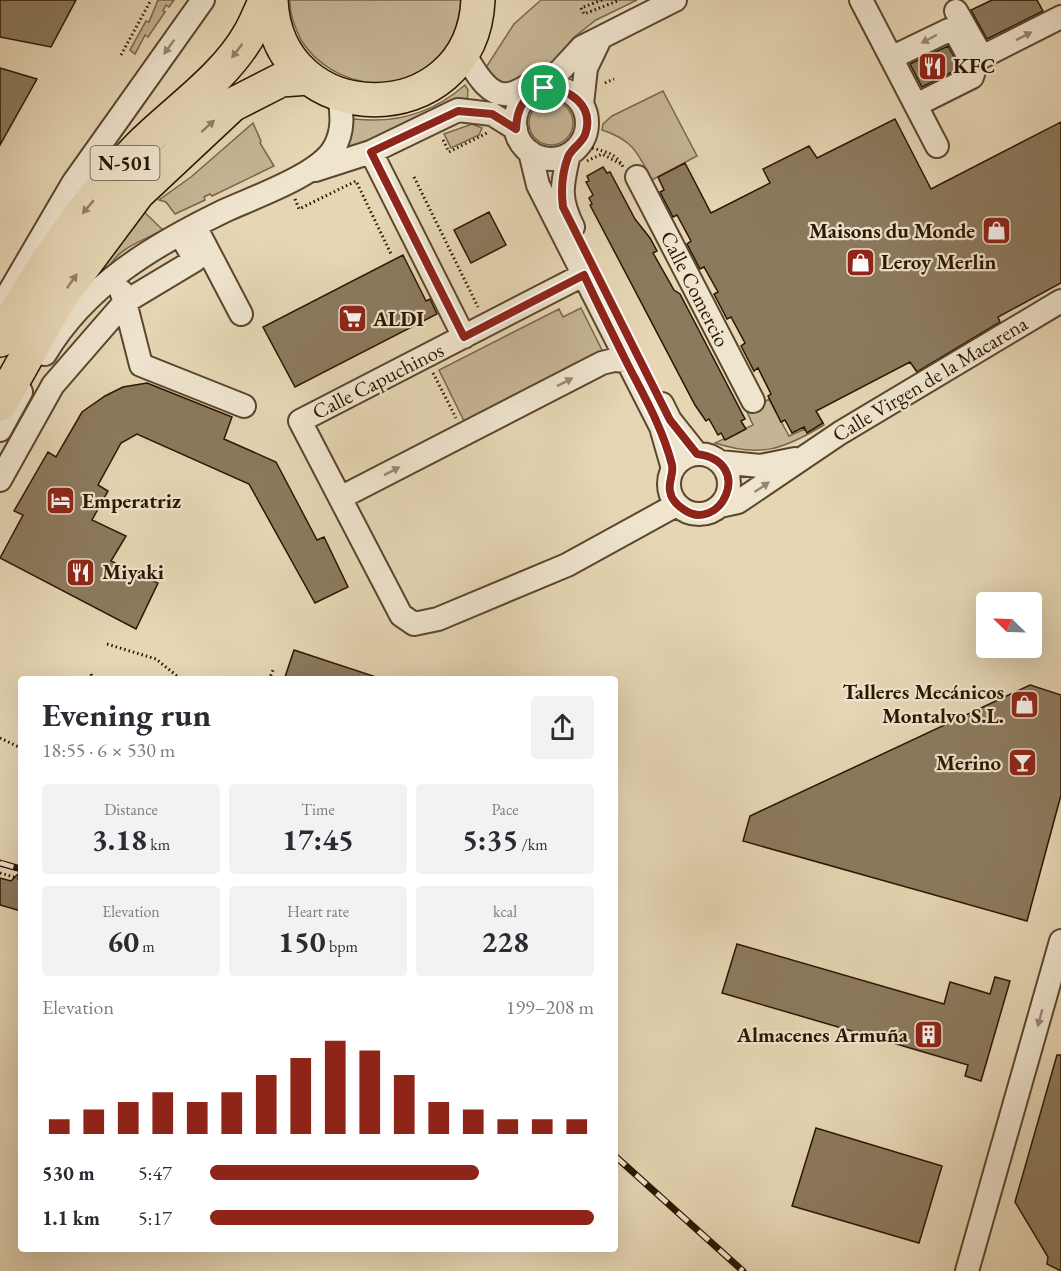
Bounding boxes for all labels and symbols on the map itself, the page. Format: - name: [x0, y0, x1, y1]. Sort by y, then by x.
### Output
- one-way arrow: [1016, 31, 1033, 40]
- one-way arrow: [920, 34, 937, 43]
- one-way arrow: [163, 40, 175, 55]
- one-way arrow: [231, 42, 243, 58]
- restaurant icon: KFC: [916, 50, 948, 82]
- place label: KFC: [953, 52, 995, 79]
- pin: [518, 62, 569, 113]
- one-way arrow: [201, 119, 216, 133]
- road number: N-501: [90, 146, 160, 180]
- one-way arrow: [82, 199, 95, 215]
- shop icon: Maisons du Monde: [980, 215, 1012, 247]
- place label: Maisons du Monde: [809, 217, 975, 244]
- street label: Calle Comercio: [655, 226, 736, 351]
- shop icon: Leroy Merlin: [844, 246, 876, 278]
- place label: Leroy Merlin: [881, 248, 997, 275]
- one-way arrow: [66, 274, 78, 290]
- supermarket icon: ALDI: [336, 303, 368, 335]
- place label: ALDI: [372, 305, 424, 332]
- street label: Calle Virgen de la Macarena: [827, 309, 1033, 448]
- street label: Calle Capuchinos: [308, 336, 448, 425]
- one-way arrow: [557, 377, 574, 386]
- one-way arrow: [384, 466, 401, 476]
- one-way arrow: [754, 482, 770, 493]
- hotel icon: Emperatriz: [45, 485, 77, 517]
- place label: Emperatriz: [82, 487, 181, 514]
- restaurant icon: Miyaki: [65, 556, 97, 588]
- place label: Miyaki: [102, 558, 164, 585]
- north arrow: [976, 592, 1042, 658]
- place label: Talleres Mecánicos Montalvo S.L.: [842, 678, 1004, 729]
- shop icon: Talleres Mecánicos Montalvo S.L.: [1009, 688, 1041, 720]
- bar icon: Merino: [1006, 747, 1038, 779]
- place label: Merino: [936, 749, 1001, 776]
- one-way arrow: [1035, 1009, 1044, 1027]
- building icon: Almacenes Armuña: [913, 1019, 945, 1051]
- place label: Almacenes Armuña: [736, 1021, 909, 1048]

